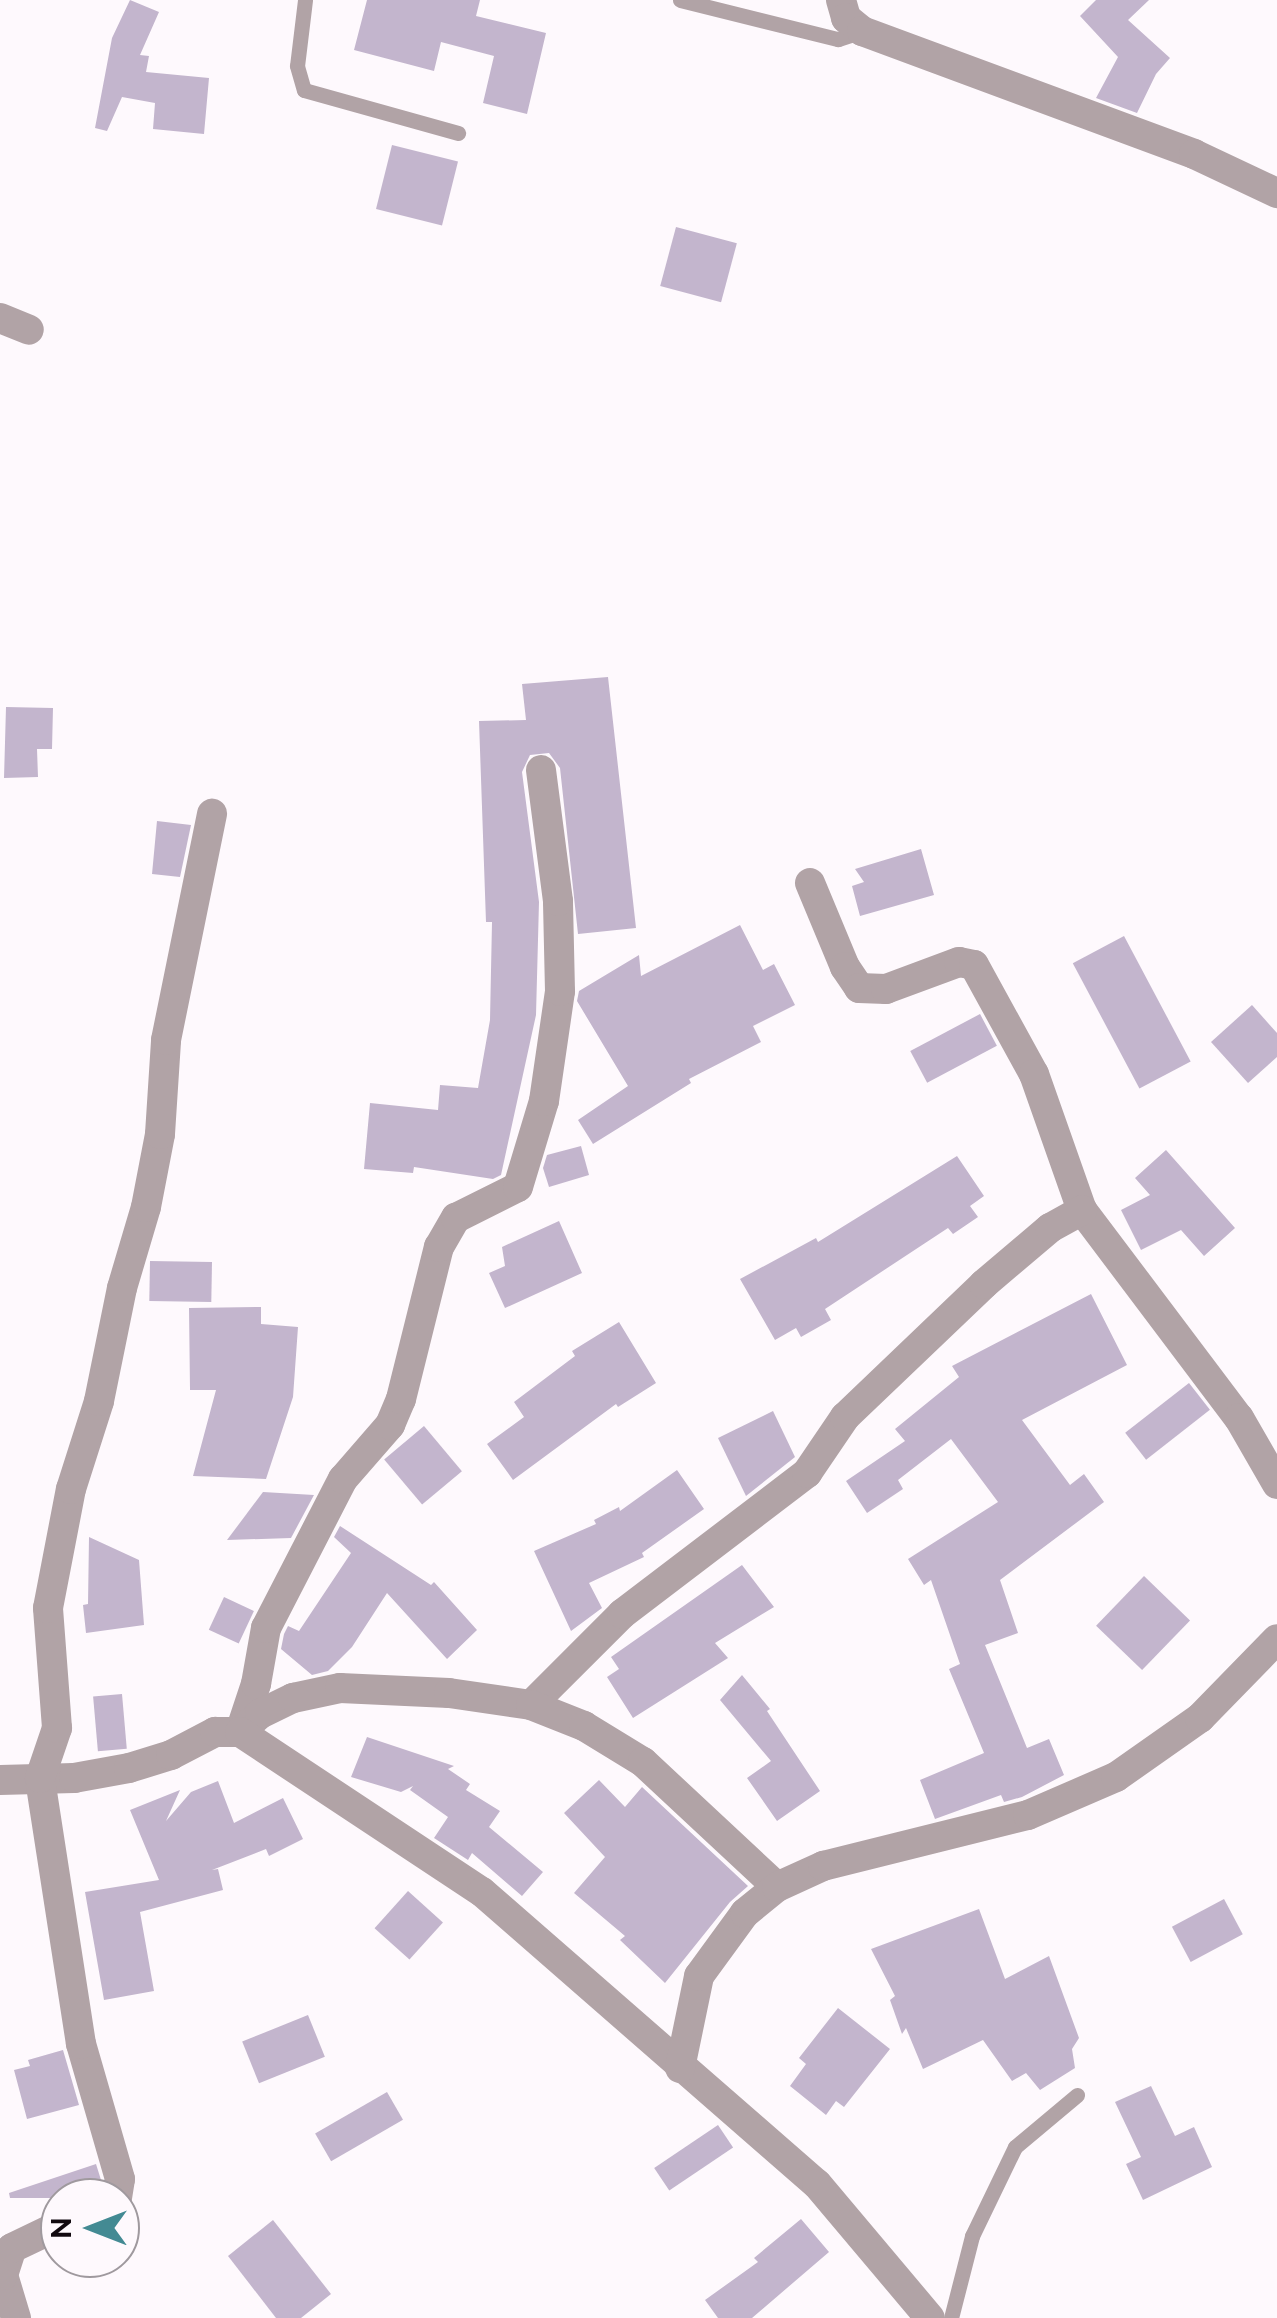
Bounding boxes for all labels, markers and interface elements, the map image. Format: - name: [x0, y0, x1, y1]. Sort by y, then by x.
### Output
- north arrow: [40, 2178, 140, 2278]
- text: N: [45, 2217, 78, 2239]

